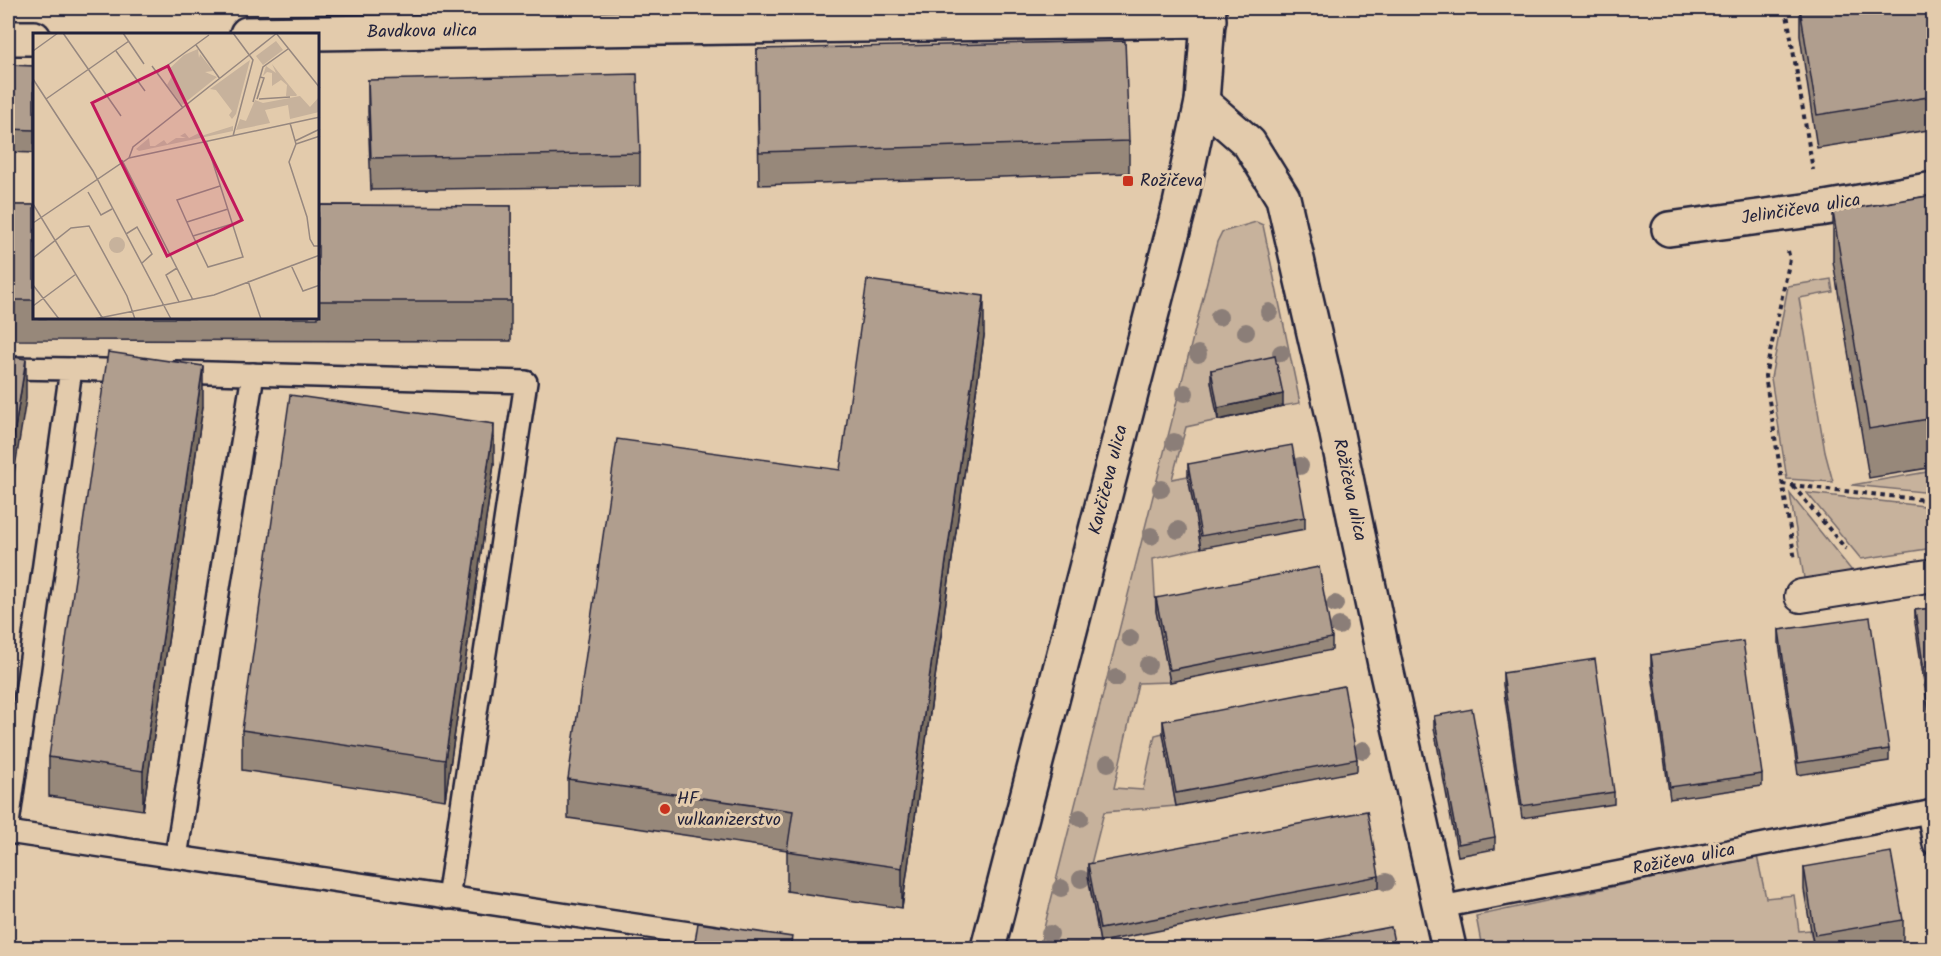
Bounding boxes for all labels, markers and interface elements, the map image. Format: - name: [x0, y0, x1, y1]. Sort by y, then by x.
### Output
- street label: Bavdkova ulica: [367, 17, 477, 47]
- inset map: [33, 33, 320, 320]
- place label: Rožičeva: [1140, 167, 1203, 196]
- marker: Rožičeva: [1121, 174, 1135, 188]
- street label: Jelinčičeva ulica: [1739, 186, 1863, 234]
- street label: Kavčičeva ulica: [1081, 422, 1137, 538]
- street label: Rožičeva ulica: [1324, 436, 1374, 544]
- place label: HF vulkanizerstvo: [677, 785, 781, 835]
- marker: HF vulkanizerstvo: [658, 802, 672, 816]
- street label: Rožičeva ulica: [1630, 836, 1738, 884]

